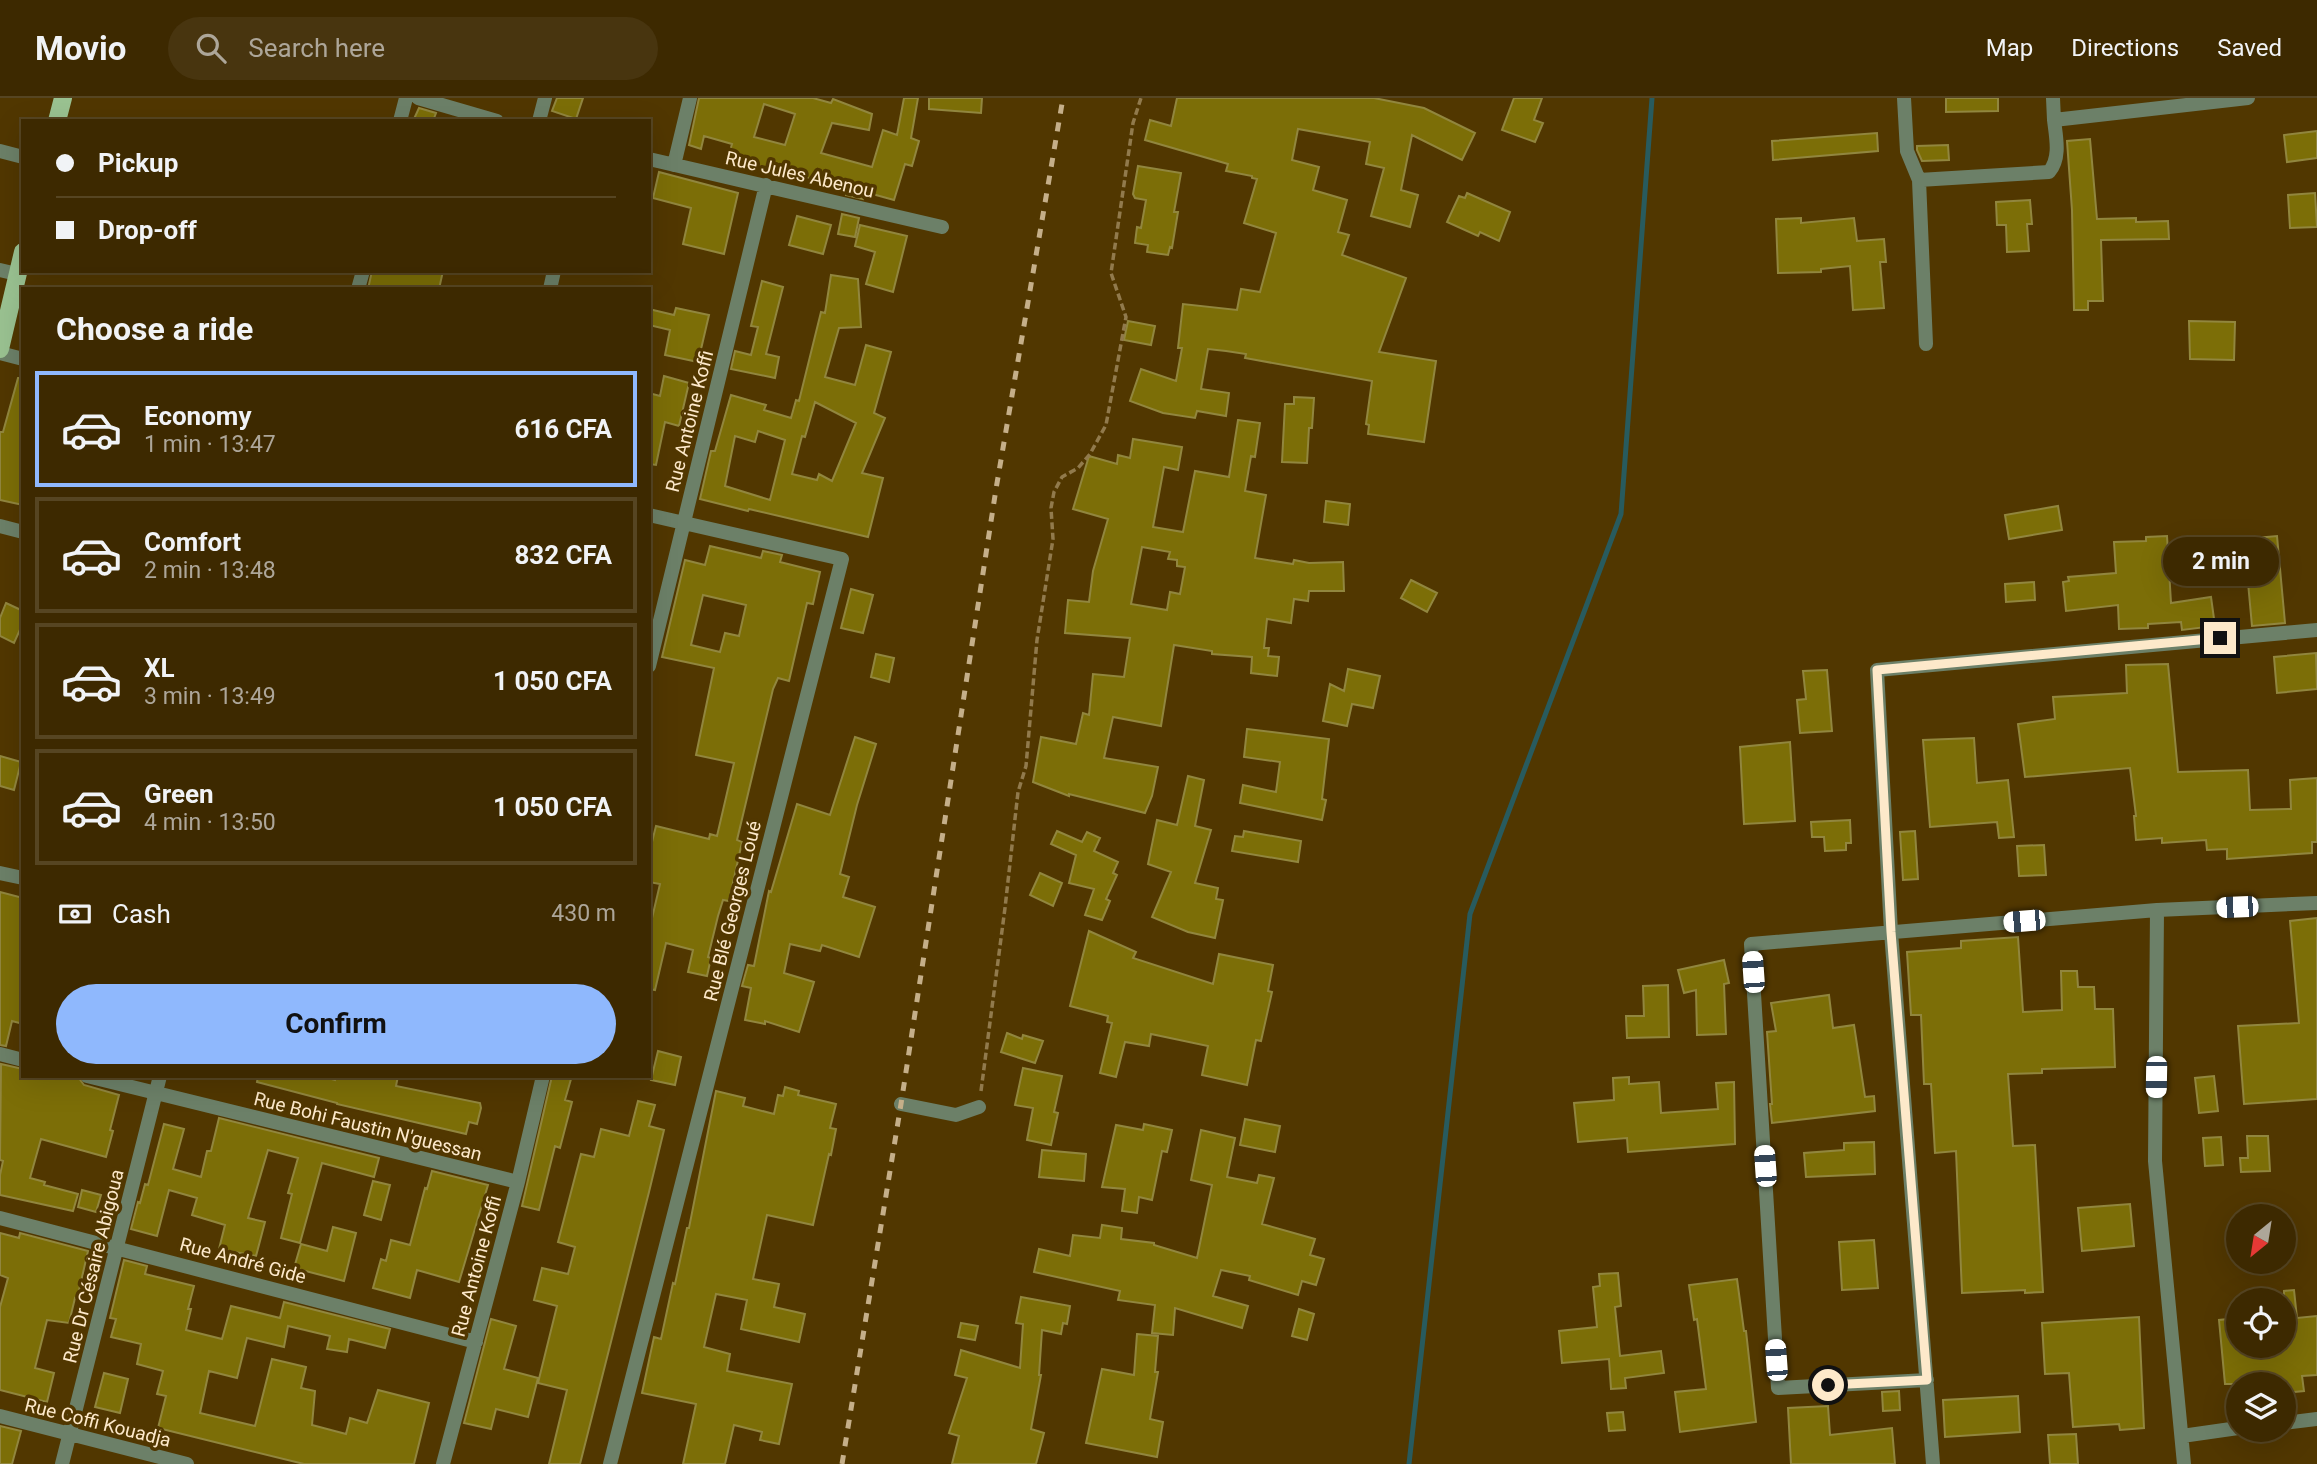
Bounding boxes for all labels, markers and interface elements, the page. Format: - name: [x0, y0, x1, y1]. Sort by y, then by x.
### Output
- search box: [168, 17, 658, 80]
- text: Movio: [35, 29, 126, 68]
- icon: search: [192, 29, 230, 67]
- text: Search here: [248, 33, 385, 63]
- text: Map: [1986, 34, 2033, 62]
- text: Directions: [2071, 34, 2179, 62]
- text: Saved: [2217, 34, 2282, 62]
- street label: Rue Jules Abenou: [723, 146, 877, 203]
- text: Pickup: [98, 148, 178, 178]
- text: Drop-off: [98, 215, 197, 245]
- text: Choose a ride: [56, 310, 253, 348]
- street label: Rue Antoine Koffi: [661, 348, 718, 494]
- icon: car: [60, 398, 123, 461]
- text: Economy: [144, 401, 251, 431]
- text: 616 CFA: [514, 414, 612, 444]
- text: 1 min · 13:47: [144, 431, 276, 458]
- icon: car: [60, 524, 123, 587]
- text: Comfort: [144, 527, 241, 557]
- callout: 2 min: [2162, 536, 2278, 586]
- text: 832 CFA: [514, 540, 612, 570]
- text: 2 min: [2192, 548, 2250, 575]
- text: 2 min · 13:48: [144, 557, 276, 584]
- route end: [2204, 622, 2236, 654]
- icon: car: [60, 650, 123, 713]
- text: XL: [144, 653, 175, 683]
- text: 1 050 CFA: [493, 666, 612, 696]
- text: 3 min · 13:49: [144, 683, 276, 710]
- icon: car: [60, 776, 123, 839]
- text: Green: [144, 779, 214, 809]
- text: 1 050 CFA: [493, 792, 612, 822]
- text: 4 min · 13:50: [144, 809, 276, 836]
- street label: Rue Blé Georges Loué: [699, 818, 766, 1004]
- icon: cash: [56, 895, 94, 933]
- car: [2216, 896, 2259, 918]
- text: Cash: [112, 899, 171, 929]
- text: 430 m: [551, 900, 616, 927]
- car: [2003, 909, 2046, 933]
- car: [1742, 950, 1765, 994]
- button: Confirm: [56, 984, 616, 1064]
- car: [2146, 1056, 2167, 1098]
- street label: Rue Bohi Faustin N'guessan: [251, 1087, 484, 1166]
- car: [1754, 1144, 1777, 1188]
- street label: Rue Dr Césaire Abigoua: [58, 1167, 129, 1365]
- street label: Rue Antoine Koffi: [447, 1193, 506, 1339]
- north arrow: [2226, 1204, 2296, 1274]
- map controls: [2226, 1204, 2296, 1442]
- street label: Rue André Gide: [177, 1233, 309, 1288]
- button: locate: [2226, 1288, 2296, 1358]
- car: [1765, 1338, 1788, 1382]
- route start: [1812, 1369, 1844, 1401]
- button: layers: [2226, 1372, 2296, 1442]
- street label: Rue Coffi Kouadja: [22, 1393, 173, 1452]

